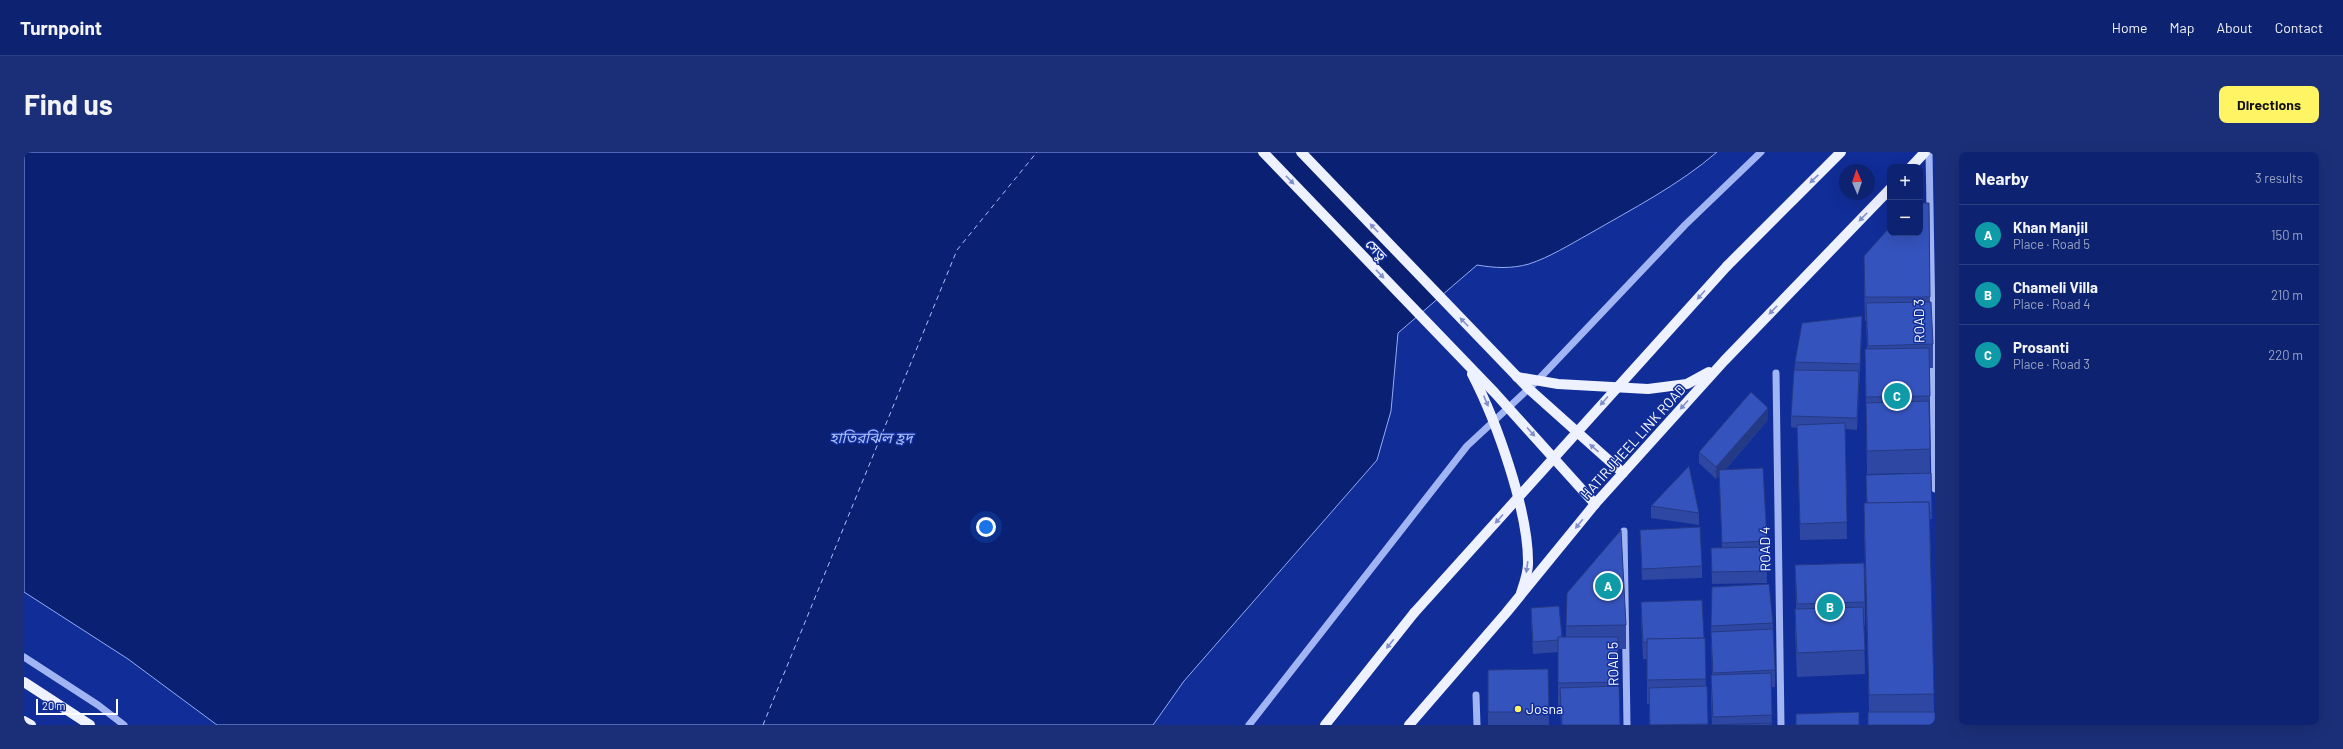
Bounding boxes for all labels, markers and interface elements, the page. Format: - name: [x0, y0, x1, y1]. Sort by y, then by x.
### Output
- text: Turnpoint: [20, 16, 102, 39]
- text: Home: [2112, 19, 2148, 36]
- text: Map: [2170, 19, 2194, 36]
- text: About: [2216, 19, 2253, 36]
- text: Contact: [2275, 19, 2323, 36]
- button: Directions: [2219, 86, 2319, 123]
- text: Find us: [24, 87, 113, 121]
- north arrow: [1839, 164, 1875, 200]
- map controls: [1887, 164, 1923, 236]
- button: +: [1887, 164, 1923, 200]
- text: Nearby: [1975, 168, 2029, 188]
- text: 3 results: [2255, 170, 2303, 186]
- one-way arrow: [1809, 174, 1819, 184]
- one-way arrow: [1285, 175, 1295, 185]
- button: −: [1887, 200, 1923, 236]
- one-way arrow: [1858, 212, 1868, 222]
- text: Khan Manjil: [2013, 218, 2088, 236]
- one-way arrow: [1369, 223, 1379, 233]
- text: A: [1984, 227, 1992, 243]
- text: 150 m: [2271, 227, 2303, 243]
- street label: সেতু: [1361, 235, 1391, 266]
- text: Place · Road 5: [2013, 236, 2090, 252]
- one-way arrow: [1375, 269, 1385, 279]
- text: Chameli Villa: [2013, 278, 2098, 296]
- text: B: [1984, 287, 1992, 303]
- text: 210 m: [2271, 287, 2303, 303]
- one-way arrow: [1697, 290, 1706, 299]
- text: Place · Road 4: [2013, 296, 2090, 312]
- street label: ROAD 3: [1910, 299, 1927, 343]
- one-way arrow: [1768, 305, 1778, 315]
- one-way arrow: [1459, 317, 1469, 327]
- text: Prosanti: [2013, 338, 2069, 356]
- text: C: [1984, 347, 1992, 363]
- text: 220 m: [2268, 347, 2303, 363]
- text: Place · Road 3: [2013, 356, 2090, 372]
- street label: HATIRJHEEL LINK ROAD: [1577, 381, 1689, 503]
- pin: C: [1884, 381, 1910, 411]
- one-way arrow: [1483, 396, 1489, 407]
- one-way arrow: [1600, 396, 1609, 407]
- one-way arrow: [1680, 401, 1689, 410]
- one-way arrow: [1526, 427, 1536, 437]
- water label: হাতিরঝিল হ্রদ: [830, 428, 915, 446]
- one-way arrow: [1588, 443, 1599, 452]
- one-way arrow: [1494, 513, 1503, 524]
- your location: [976, 517, 996, 537]
- one-way arrow: [1575, 518, 1584, 529]
- street label: ROAD 4: [1756, 526, 1773, 572]
- one-way arrow: [1524, 561, 1530, 573]
- pin: A: [1595, 571, 1621, 601]
- pin: B: [1817, 592, 1843, 622]
- one-way arrow: [1385, 638, 1394, 649]
- street label: ROAD 5: [1604, 642, 1621, 686]
- scale bar: [36, 697, 118, 716]
- text: 20 m: [42, 699, 65, 712]
- place label: Josna: [1526, 700, 1563, 717]
- marker: Josna: [1513, 704, 1523, 714]

